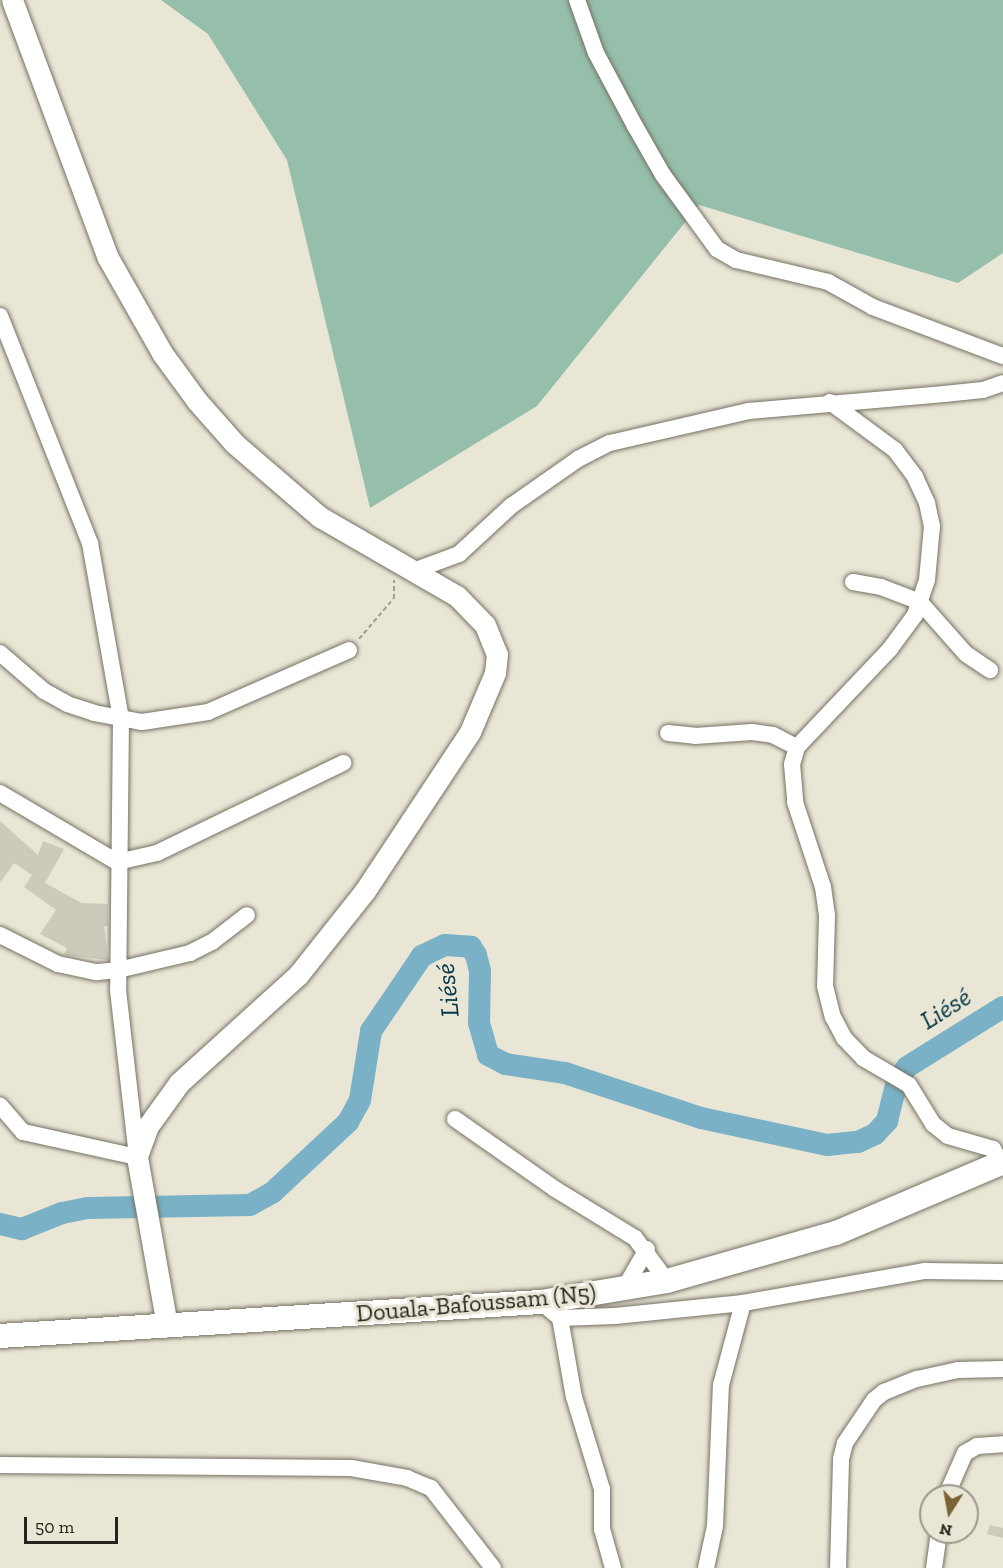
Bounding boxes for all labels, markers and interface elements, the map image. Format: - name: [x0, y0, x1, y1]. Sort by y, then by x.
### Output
- water label: Liésé: [430, 962, 466, 1018]
- water label: Liésé: [915, 982, 977, 1036]
- street label: Douala-Bafoussam (N5): [355, 1278, 597, 1328]
- north arrow: [919, 1484, 979, 1544]
- scale bar: [27, 1505, 122, 1543]
- text: 50 m: [35, 1516, 74, 1538]
- text: N: [938, 1520, 954, 1541]

